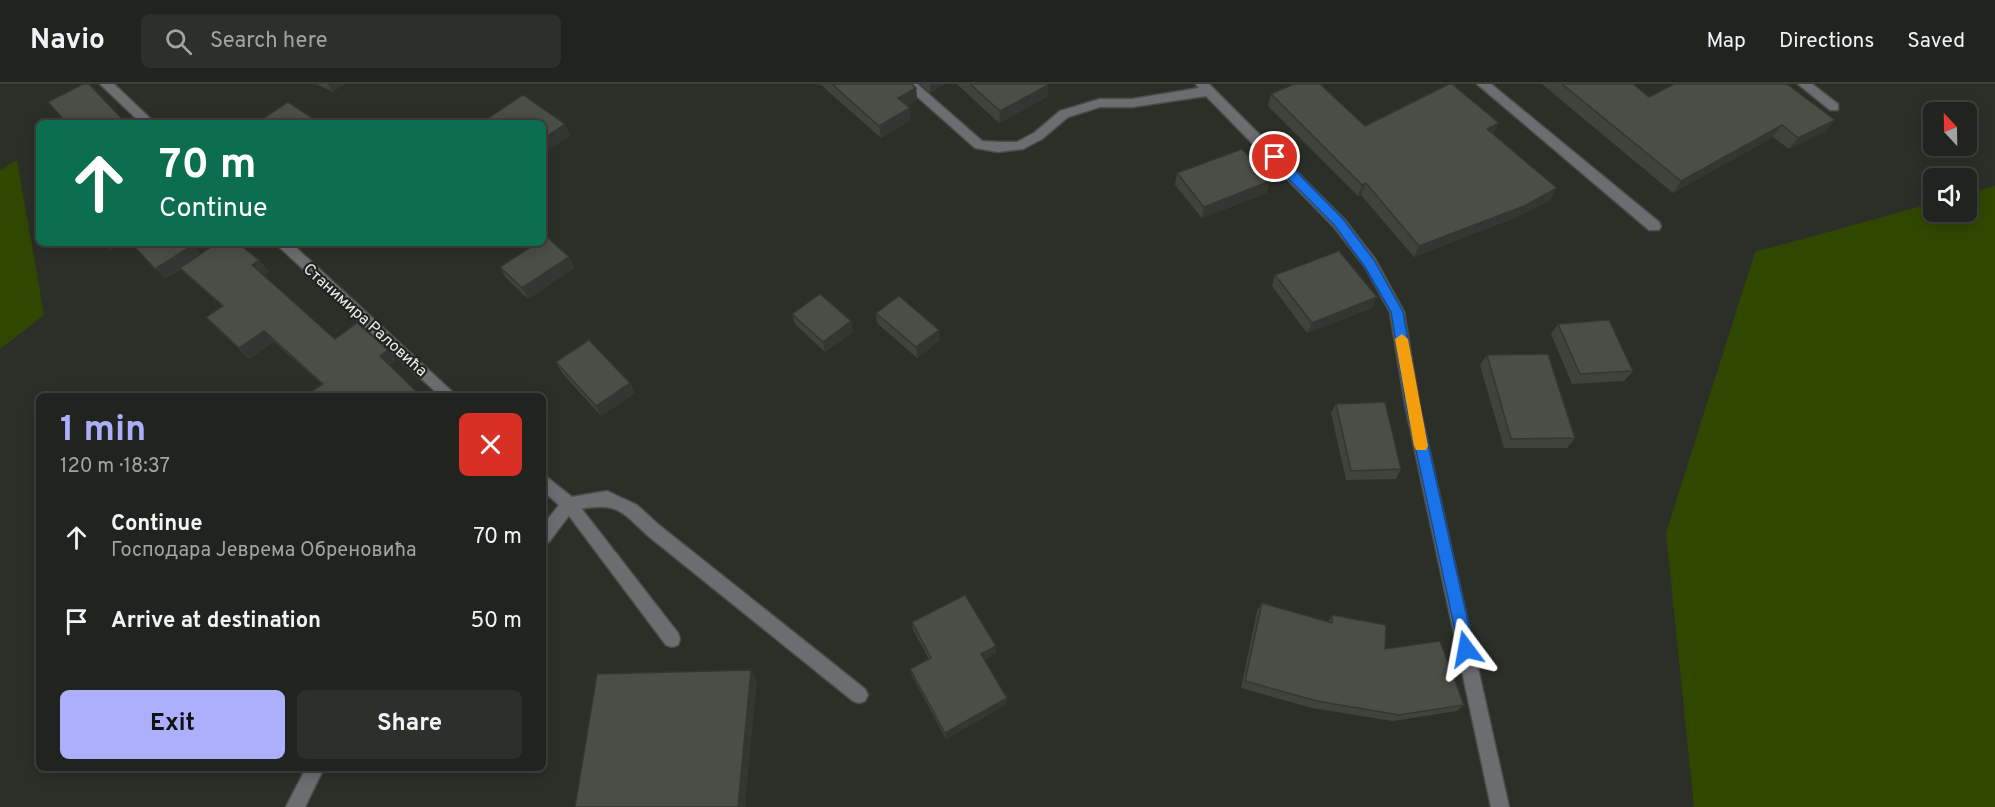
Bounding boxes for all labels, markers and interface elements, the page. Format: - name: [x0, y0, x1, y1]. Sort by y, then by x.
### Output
- search box: [141, 14, 561, 68]
- text: Navio: [30, 23, 105, 59]
- icon: search: [162, 25, 195, 58]
- text: Search here: [210, 28, 327, 55]
- text: Map: [1706, 28, 1746, 55]
- text: Directions: [1779, 28, 1874, 55]
- text: Saved: [1907, 28, 1965, 55]
- north arrow: [1923, 102, 1977, 156]
- map controls: [1923, 102, 1977, 222]
- pin: [1249, 131, 1300, 182]
- text: 70 m: [159, 140, 257, 193]
- icon: arrive: [1258, 140, 1291, 173]
- icon: ahead: [60, 144, 138, 222]
- button: sound: [1923, 168, 1977, 222]
- text: Continue: [159, 192, 268, 226]
- street label: Станимира Раловића: [299, 260, 431, 381]
- text: 1 min: [60, 408, 146, 454]
- button: close: [459, 413, 522, 476]
- text: 120 m · 18:37: [60, 454, 170, 480]
- text: Continue: [111, 511, 202, 538]
- icon: ahead: [60, 521, 93, 554]
- text: 70 m: [473, 524, 522, 551]
- text: Господара Јеврема Обреновића: [111, 538, 417, 564]
- icon: arrive: [60, 605, 93, 638]
- text: Arrive at destination: [111, 608, 321, 635]
- text: 50 m: [470, 608, 522, 635]
- position arrow: [1434, 617, 1498, 681]
- button: Exit: [60, 690, 285, 759]
- button: Share: [297, 690, 522, 759]

